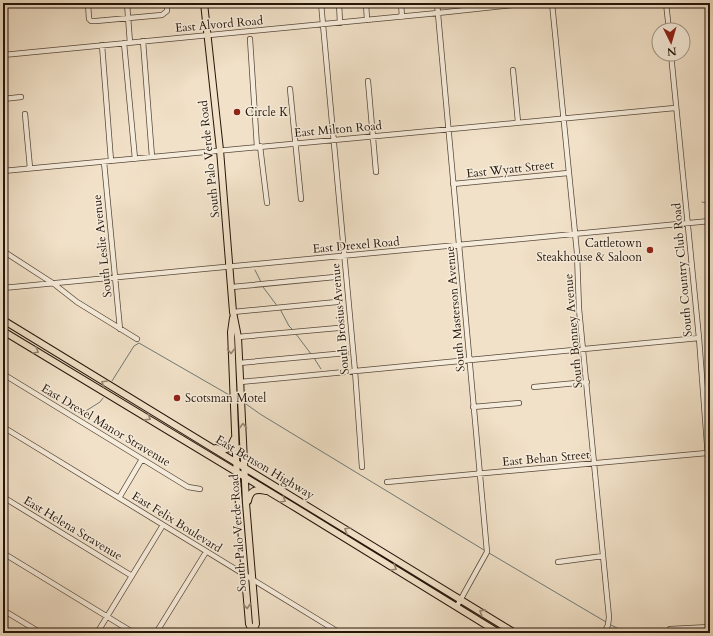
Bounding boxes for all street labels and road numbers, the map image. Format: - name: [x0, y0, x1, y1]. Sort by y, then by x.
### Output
- street label: East Alvord Road: [174, 12, 264, 36]
- street label: South Palo Verde Road: [195, 99, 223, 218]
- street label: East Milton Road: [293, 117, 383, 141]
- street label: East Wyatt Street: [465, 156, 555, 182]
- street label: South Leslie Avenue: [89, 194, 115, 298]
- street label: South Country Club Road: [668, 202, 696, 338]
- street label: East Drexel Road: [312, 233, 401, 257]
- street label: South Masterson Avenue: [442, 245, 468, 373]
- street label: South Brosius Avenue: [327, 263, 353, 375]
- street label: South Bonney Avenue: [560, 273, 586, 389]
- street label: East Drexel Manor Stravenue: [38, 380, 174, 470]
- street label: East Benson Highway: [213, 431, 318, 503]
- street label: East Behan Street: [502, 446, 591, 470]
- street label: South Palo Verde Road: [226, 473, 250, 592]
- street label: East Felix Boulevard: [129, 488, 226, 556]
- street label: East Helena Stravenue: [21, 492, 125, 564]

